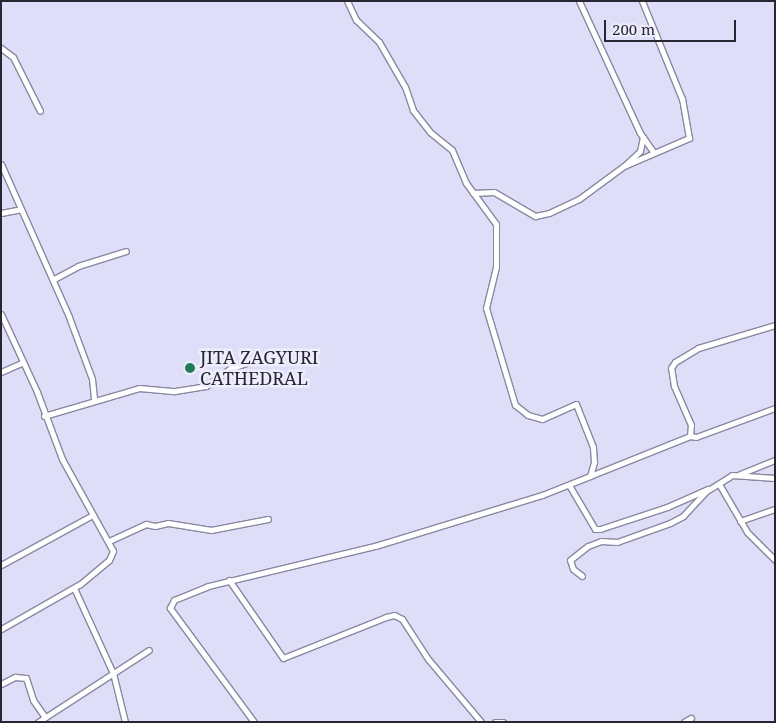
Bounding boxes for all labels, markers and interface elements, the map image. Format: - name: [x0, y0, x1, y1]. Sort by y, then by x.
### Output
- scale bar: [606, 10, 738, 42]
- text: 200 m: [612, 19, 655, 39]
- place label: JITA ZAGYURI CATHEDRAL: [200, 347, 318, 389]
- marker: JITA ZAGYURI CATHEDRAL: [184, 362, 196, 374]

